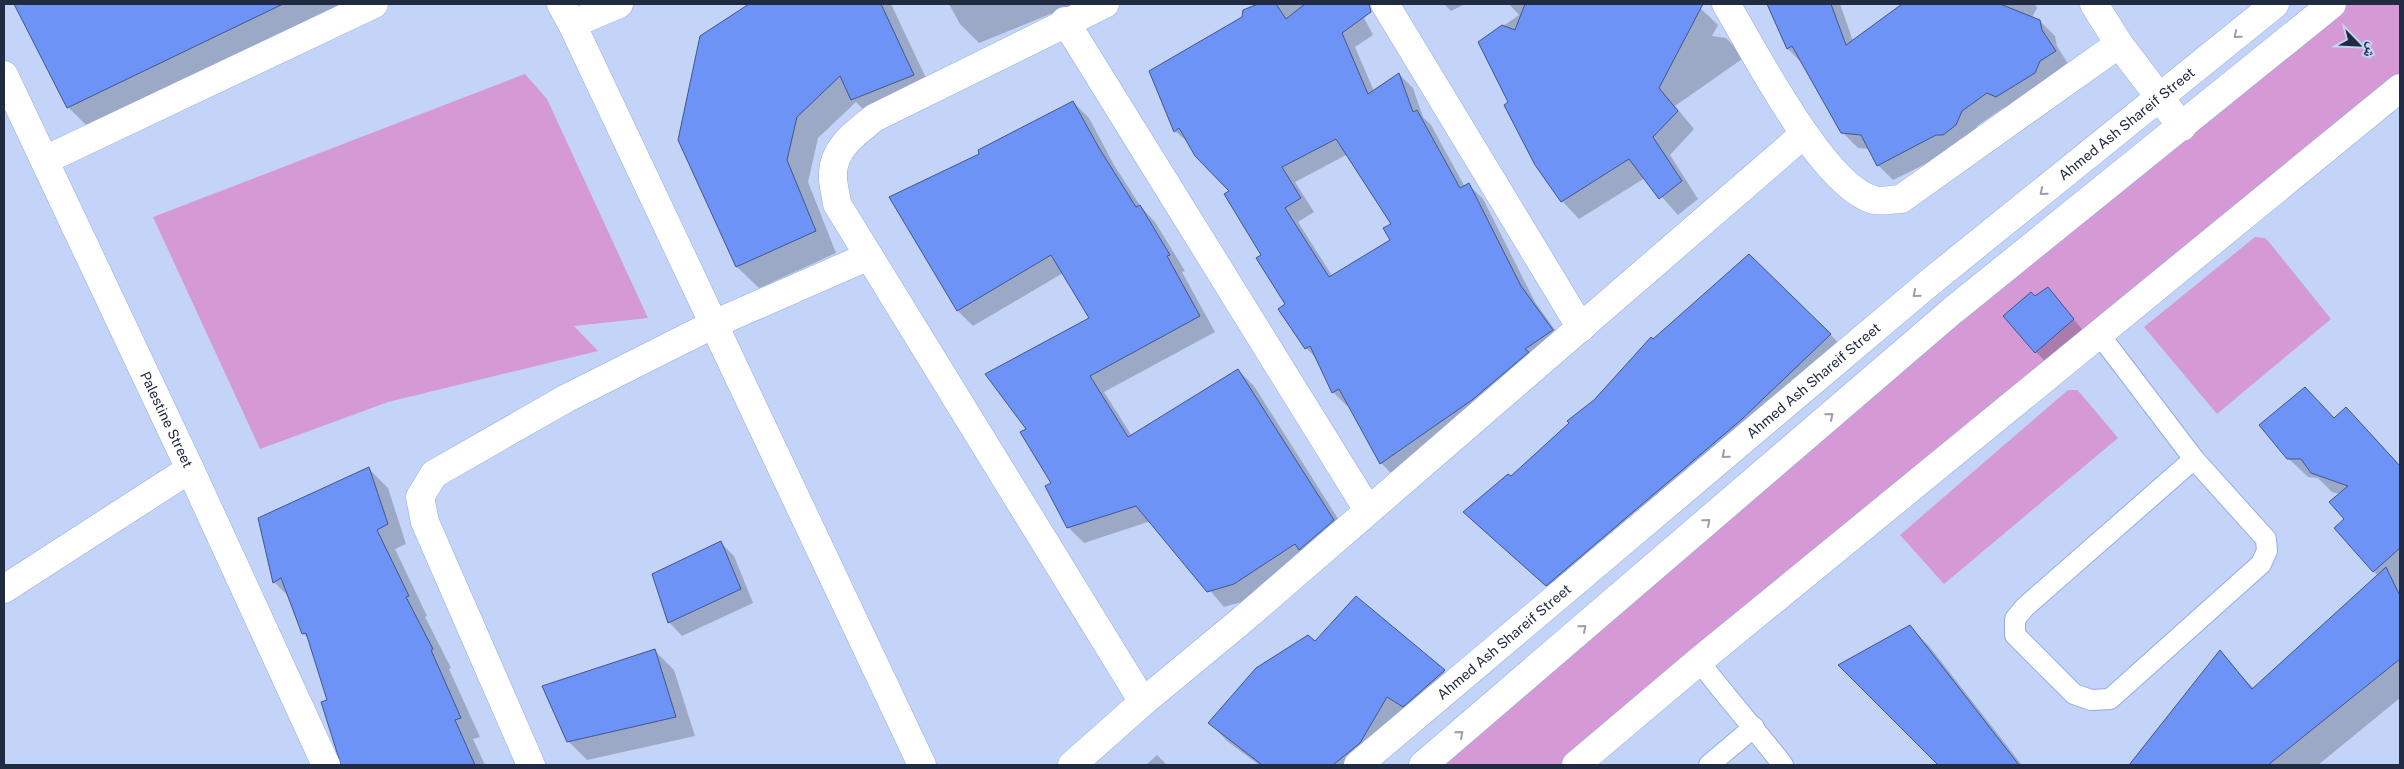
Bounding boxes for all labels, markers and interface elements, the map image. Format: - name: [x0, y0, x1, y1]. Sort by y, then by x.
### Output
- north arrow: [2334, 20, 2384, 70]
- one-way arrow: [2234, 29, 2243, 37]
- text: ش: [2360, 40, 2381, 60]
- street label: Ahmed Ash Shareif Street: [2055, 64, 2198, 183]
- one-way arrow: [2039, 186, 2048, 195]
- one-way arrow: [1913, 288, 1922, 297]
- street label: Ahmed Ash Shareif Street: [1743, 320, 1884, 442]
- street label: Palestine Street: [137, 369, 196, 470]
- one-way arrow: [1824, 414, 1833, 422]
- one-way arrow: [1722, 450, 1731, 458]
- one-way arrow: [1701, 519, 1710, 528]
- street label: Ahmed Ash Shareif Street: [1434, 581, 1574, 703]
- one-way arrow: [1578, 624, 1587, 633]
- one-way arrow: [1454, 730, 1463, 739]

